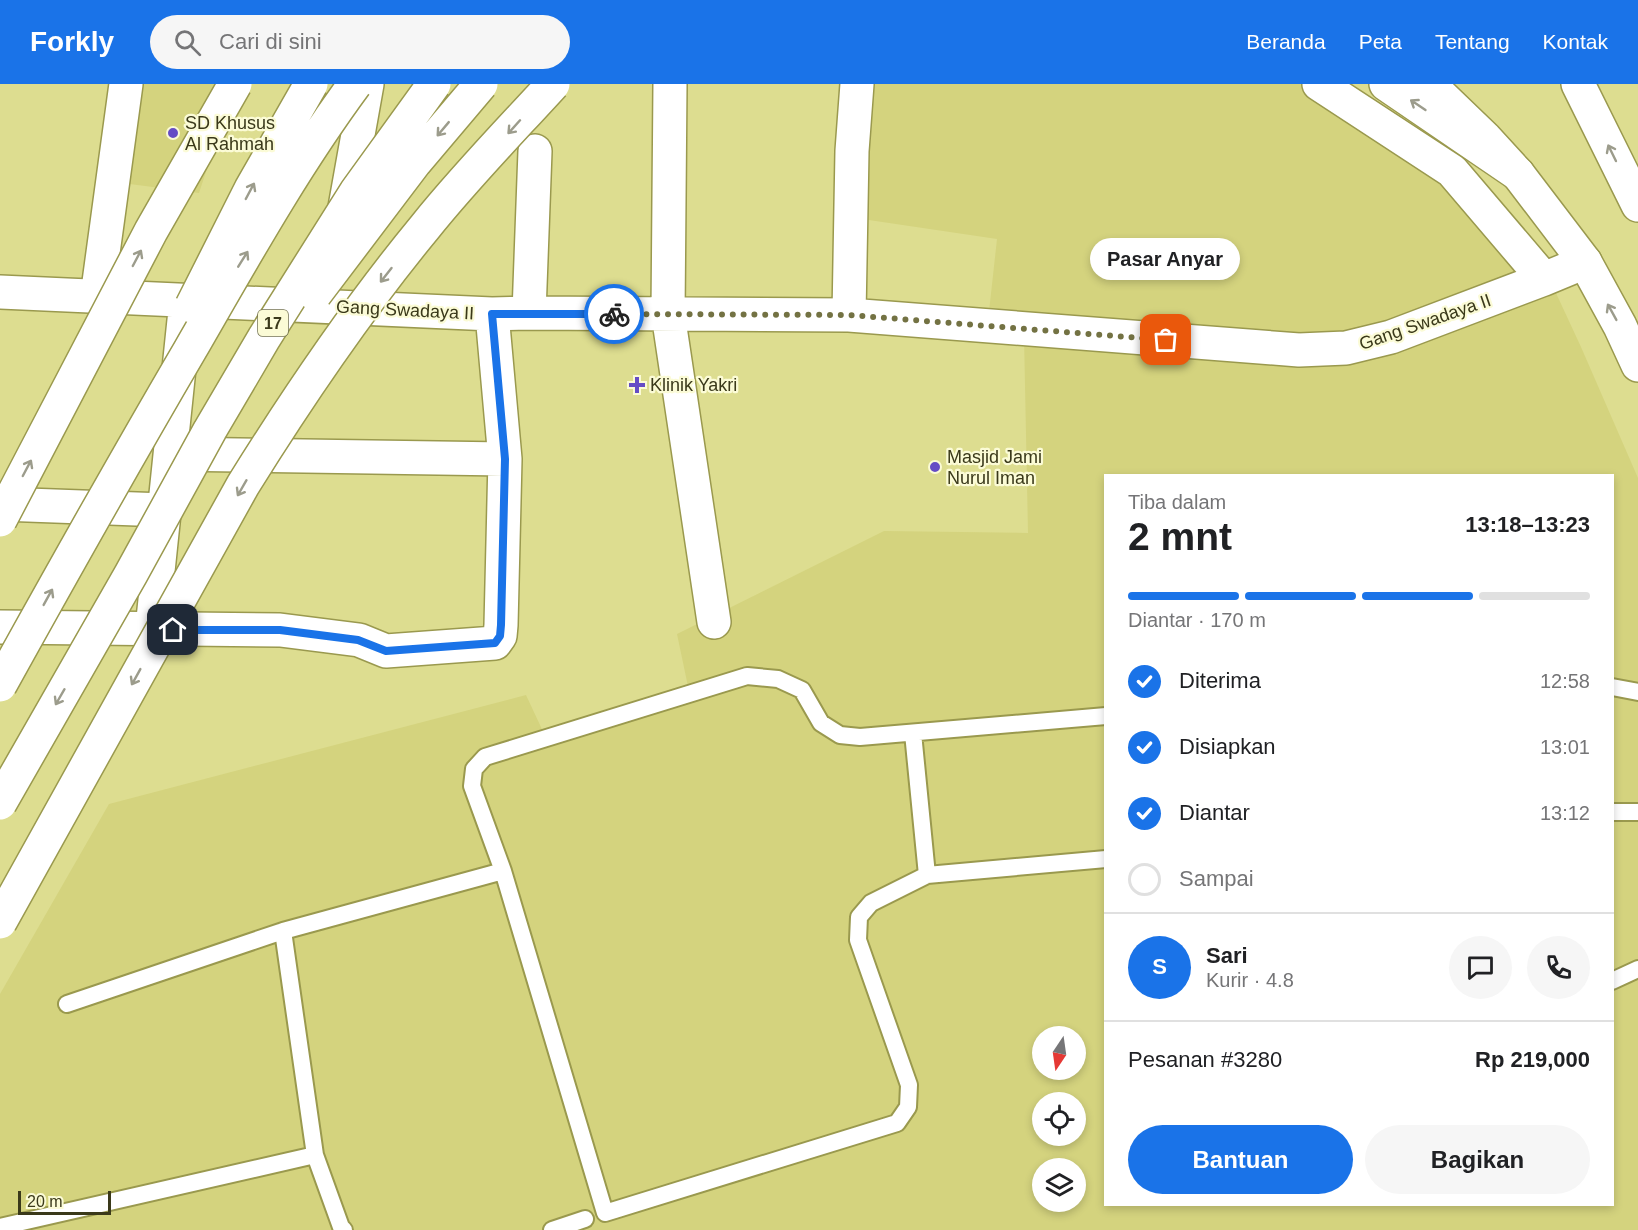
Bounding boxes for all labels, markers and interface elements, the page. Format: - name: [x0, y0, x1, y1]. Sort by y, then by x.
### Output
- search box: [150, 15, 570, 69]
- text: Forkly: [30, 26, 114, 57]
- icon: search: [171, 26, 204, 59]
- text: Cari di sini: [219, 29, 322, 54]
- text: Beranda: [1246, 30, 1326, 53]
- text: Peta: [1359, 30, 1402, 53]
- text: Tentang: [1435, 30, 1510, 53]
- text: Kontak: [1543, 30, 1608, 53]
- one-way arrow: [1410, 99, 1426, 111]
- place label: SD Khusus Al Rahmah: [185, 113, 275, 154]
- one-way arrow: [507, 119, 521, 134]
- one-way arrow: [437, 121, 450, 137]
- marker: SD Khusus Al Rahmah: [166, 126, 180, 140]
- one-way arrow: [1606, 144, 1618, 162]
- one-way arrow: [244, 183, 256, 200]
- callout: Pasar Anyar: [1091, 238, 1241, 280]
- text: Pasar Anyar: [1107, 248, 1223, 270]
- one-way arrow: [132, 249, 143, 267]
- one-way arrow: [236, 250, 249, 267]
- one-way arrow: [380, 267, 393, 283]
- courier: [584, 284, 644, 344]
- street label: Gang Swadaya II: [1356, 290, 1494, 354]
- street label: Gang Swadaya II: [336, 296, 474, 324]
- icon: bike: [598, 298, 631, 331]
- one-way arrow: [1606, 304, 1618, 321]
- road number: 17: [258, 310, 288, 336]
- pin: [1140, 314, 1191, 365]
- icon: bag: [1149, 323, 1182, 356]
- place label: Klinik Yakri: [650, 375, 737, 395]
- marker: Klinik Yakri: [628, 376, 646, 394]
- place label: Masjid Jami Nurul Iman: [947, 447, 1042, 488]
- one-way arrow: [22, 459, 33, 477]
- marker: Masjid Jami Nurul Iman: [928, 460, 942, 474]
- one-way arrow: [235, 479, 247, 496]
- text: Tiba dalam: [1128, 491, 1226, 513]
- text: 13:18–13:23: [1465, 512, 1590, 537]
- text: 2 mnt: [1128, 515, 1232, 558]
- one-way arrow: [42, 589, 54, 606]
- pin: [147, 604, 198, 655]
- text: Diantar · 170 m: [1128, 609, 1266, 631]
- icon: home: [156, 613, 189, 646]
- icon: check: [1128, 665, 1161, 698]
- one-way arrow: [130, 668, 142, 685]
- text: Diterima: [1179, 668, 1261, 693]
- text: 12:58: [1540, 670, 1590, 692]
- one-way arrow: [54, 689, 66, 706]
- icon: check: [1128, 731, 1161, 764]
- text: Disiapkan: [1179, 734, 1276, 759]
- text: 13:01: [1540, 736, 1590, 758]
- icon: check: [1128, 797, 1161, 830]
- text: Diantar: [1179, 800, 1250, 825]
- text: 13:12: [1540, 802, 1590, 824]
- text: Sampai: [1179, 866, 1254, 891]
- button: chat: [1449, 936, 1512, 999]
- button: phone: [1527, 936, 1590, 999]
- text: Sari: [1206, 943, 1248, 968]
- text: S: [1152, 954, 1167, 979]
- text: Kurir · 4.8: [1206, 969, 1294, 991]
- north arrow: [1032, 1026, 1086, 1080]
- map controls: [1032, 1026, 1086, 1212]
- text: Pesanan #3280: [1128, 1047, 1282, 1072]
- text: Rp 219,000: [1475, 1047, 1590, 1072]
- button: locate: [1032, 1092, 1086, 1146]
- button: Bantuan: [1128, 1125, 1353, 1194]
- button: Bagikan: [1365, 1125, 1590, 1194]
- button: layers: [1032, 1158, 1086, 1212]
- scale bar: [18, 1188, 111, 1216]
- text: 20 m: [27, 1193, 63, 1210]

